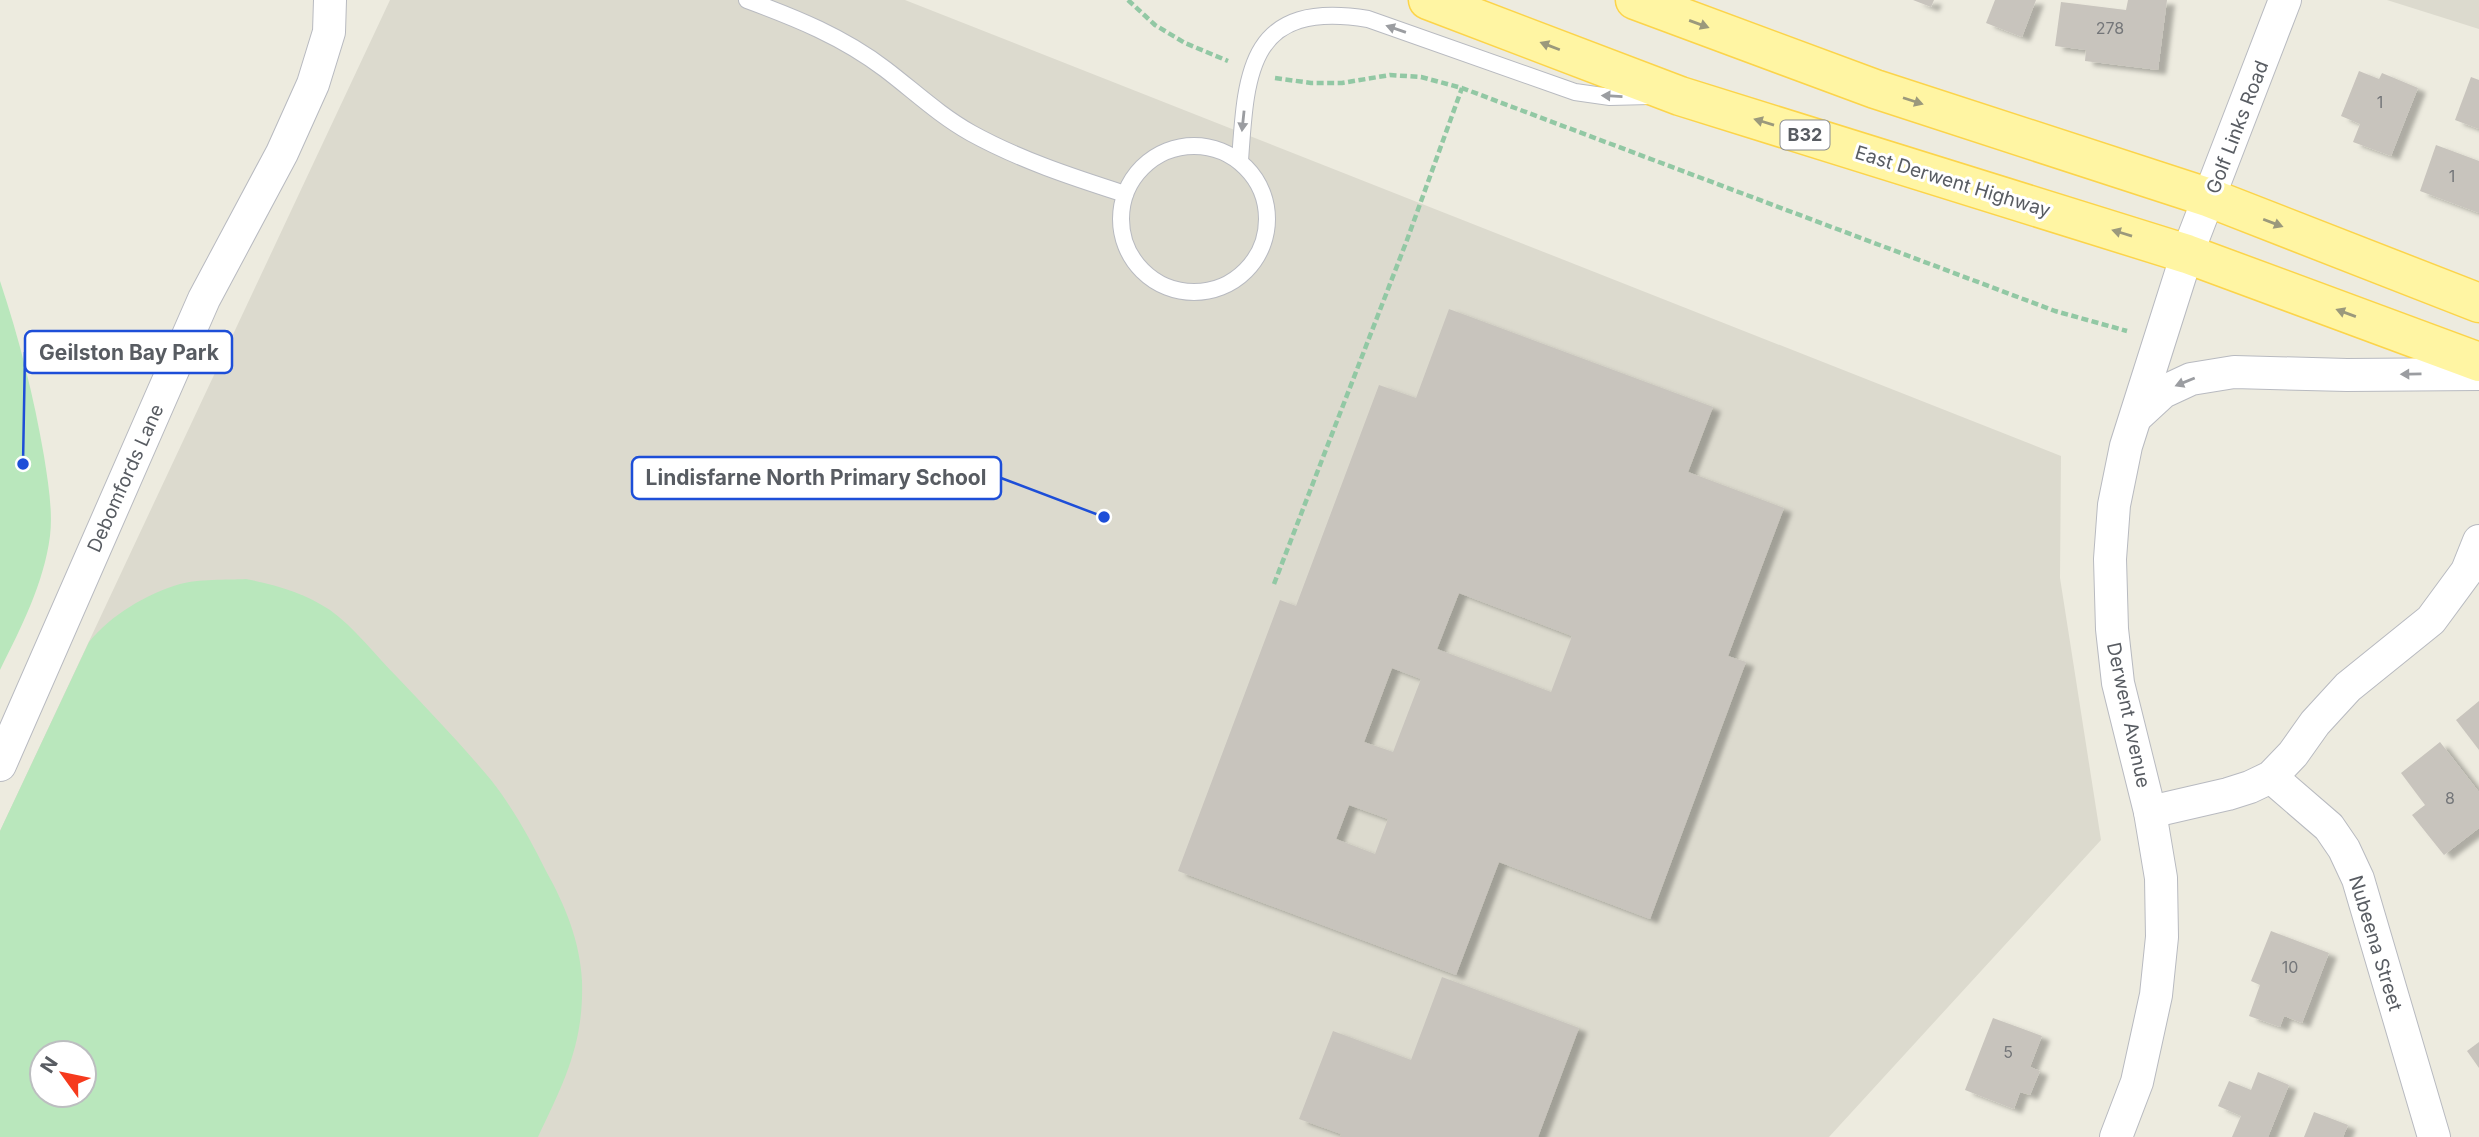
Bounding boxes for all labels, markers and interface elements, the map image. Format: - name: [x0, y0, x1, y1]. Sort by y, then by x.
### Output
- one-way arrow: [1689, 18, 1710, 29]
- house number: 278: [2096, 18, 2124, 38]
- one-way arrow: [1385, 23, 1406, 34]
- one-way arrow: [1539, 41, 1560, 52]
- street label: Golf Links Road: [2202, 57, 2273, 197]
- one-way arrow: [1601, 91, 1623, 102]
- house number: 1: [2377, 92, 2383, 112]
- one-way arrow: [1903, 96, 1924, 107]
- one-way arrow: [1237, 111, 1248, 133]
- one-way arrow: [1754, 116, 1775, 127]
- road number: B32: [1780, 120, 1829, 150]
- street label: East Derwent Highway: [1852, 141, 2054, 222]
- house number: 1: [2449, 166, 2455, 186]
- one-way arrow: [2263, 218, 2284, 229]
- one-way arrow: [2111, 228, 2132, 238]
- one-way arrow: [2336, 307, 2357, 318]
- callout: Geilston Bay Park: [25, 331, 232, 373]
- text: Geilston Bay Park: [39, 340, 220, 365]
- one-way arrow: [2400, 369, 2422, 380]
- one-way arrow: [2174, 377, 2195, 388]
- street label: Debomfords Lane: [82, 400, 168, 556]
- callout: Lindisfarne North Primary School: [632, 457, 1001, 499]
- text: Lindisfarne North Primary School: [646, 465, 986, 490]
- street label: Derwent Avenue: [2102, 640, 2155, 790]
- house number: 8: [2445, 788, 2455, 808]
- street label: Nubeena Street: [2344, 873, 2407, 1014]
- house number: 10: [2282, 957, 2298, 977]
- north arrow: [28, 1039, 98, 1109]
- house number: 5: [2003, 1042, 2013, 1062]
- text: N: [36, 1053, 63, 1077]

